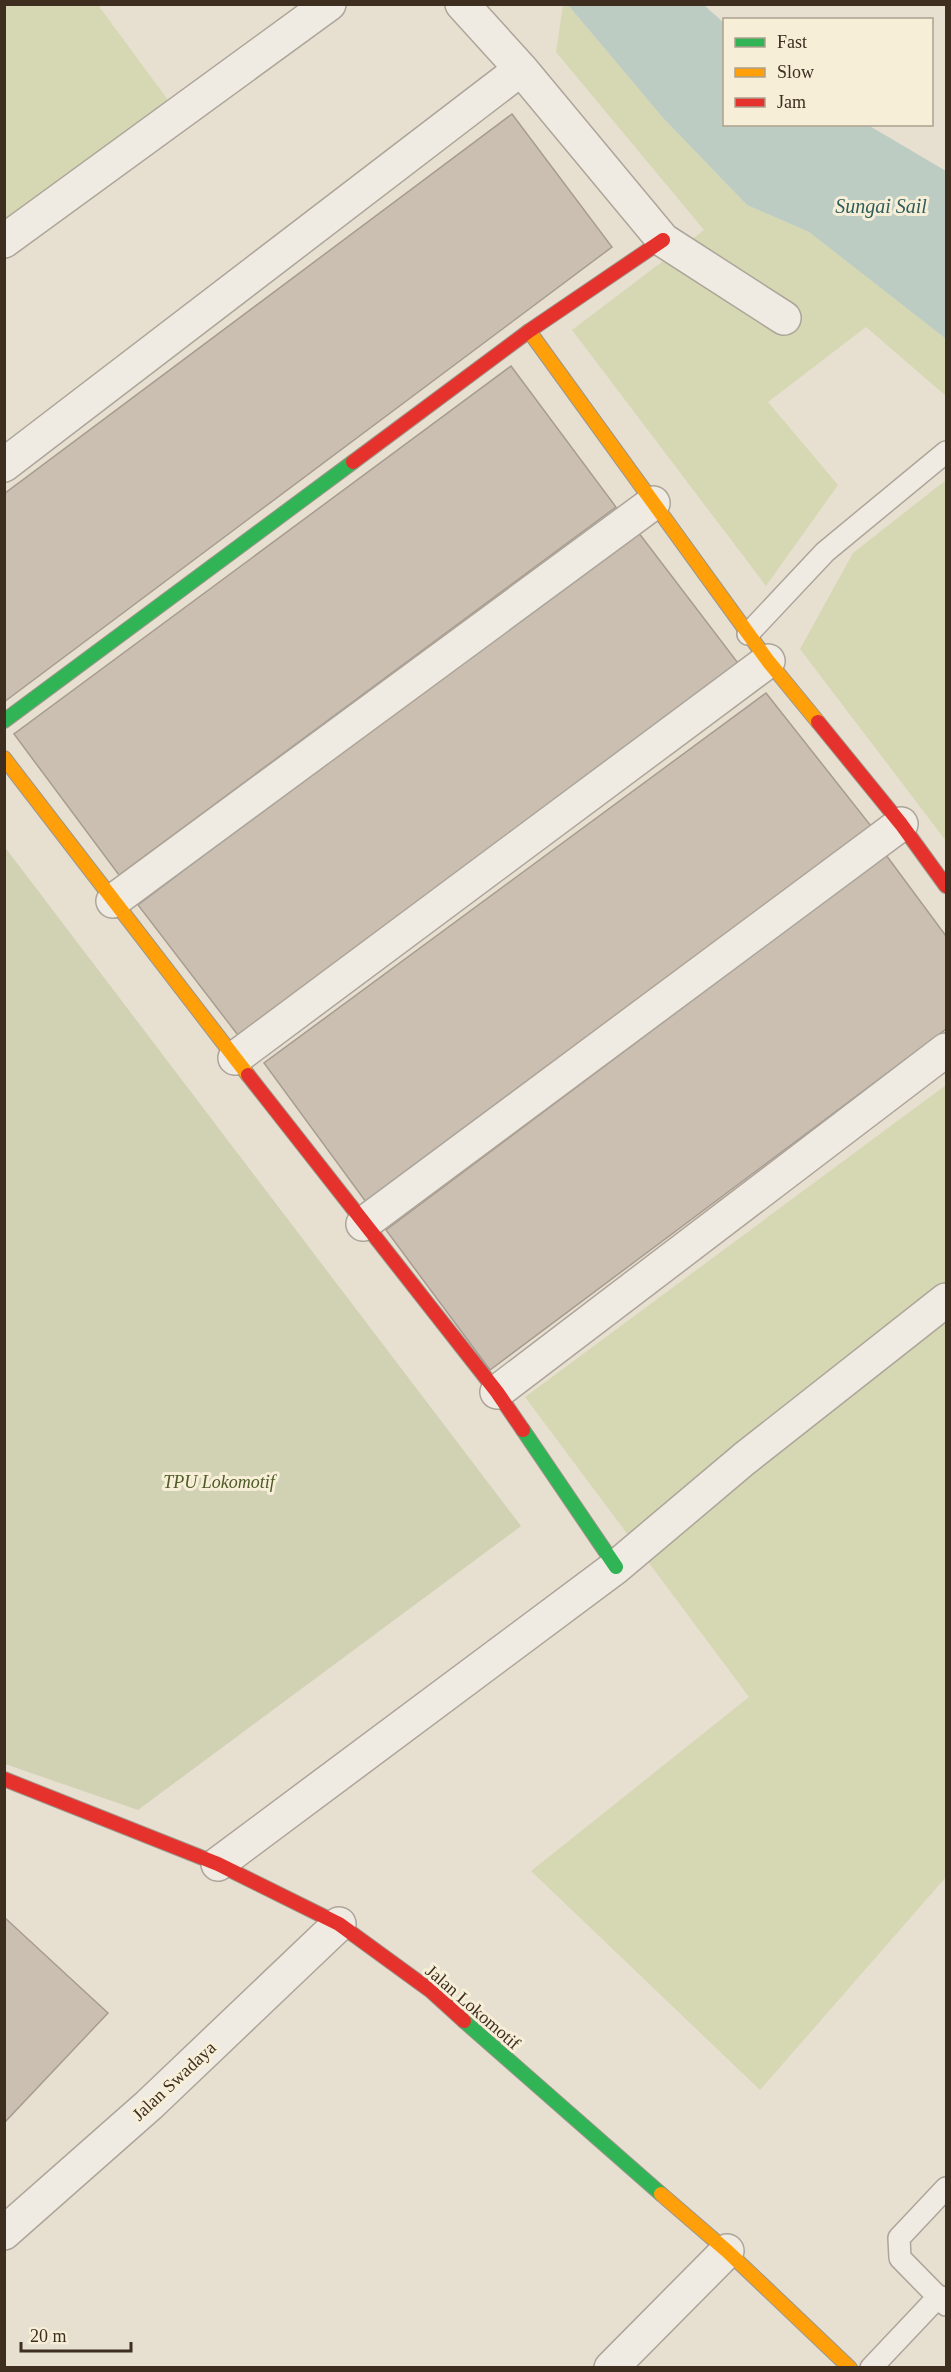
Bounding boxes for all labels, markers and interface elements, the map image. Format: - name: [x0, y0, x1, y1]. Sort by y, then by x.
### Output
- legend: [723, 18, 933, 126]
- text: Fast: [777, 32, 807, 52]
- text: Slow: [777, 62, 814, 82]
- text: Jam: [777, 92, 806, 112]
- water label: Sungai Sail: [835, 195, 927, 218]
- park label: TPU Lokomotif: [163, 1472, 278, 1492]
- street label: Jalan Lokomotif: [422, 1961, 524, 2053]
- street label: Jalan Swadaya: [128, 2037, 220, 2125]
- scale bar: [21, 2315, 130, 2353]
- text: 20 m: [30, 2326, 67, 2346]

